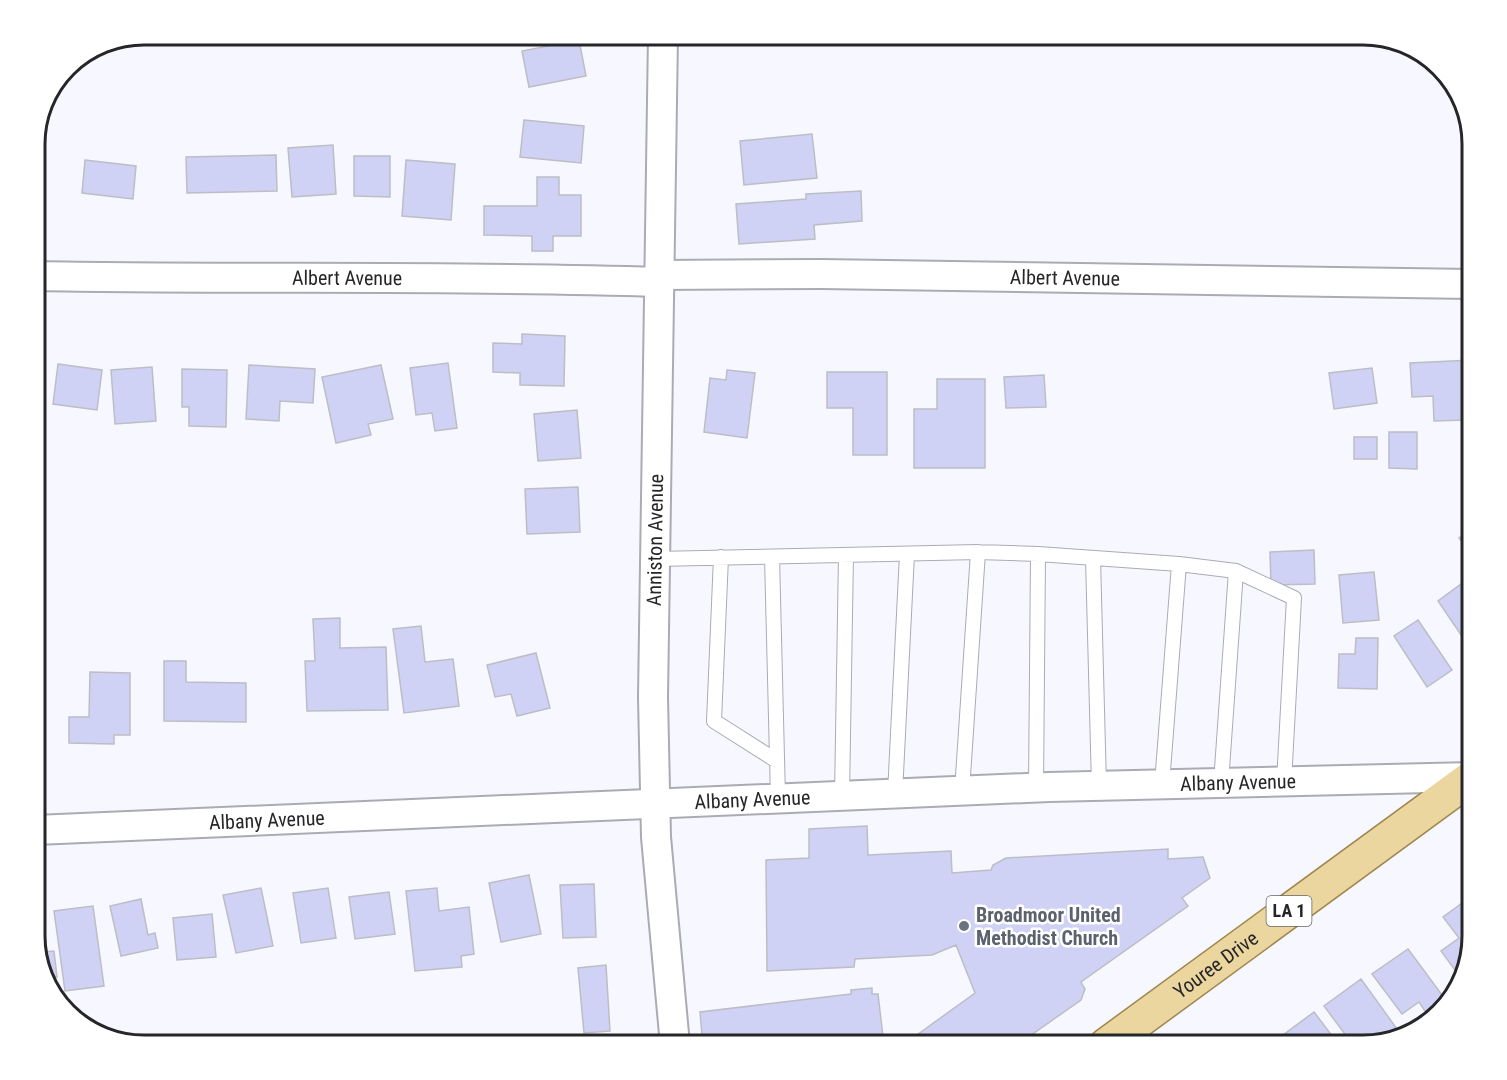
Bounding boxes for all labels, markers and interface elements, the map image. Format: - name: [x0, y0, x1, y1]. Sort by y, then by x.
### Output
- street label: Albert Avenue: [1010, 265, 1120, 291]
- street label: Albert Avenue: [292, 266, 402, 290]
- street label: Anniston Avenue: [642, 474, 668, 606]
- street label: Albany Avenue: [1180, 769, 1296, 796]
- street label: Albany Avenue: [694, 785, 811, 814]
- street label: Albany Avenue: [208, 806, 325, 835]
- road number: LA 1: [1266, 896, 1312, 926]
- place label: Broadmoor United Methodist Church: [976, 903, 1121, 950]
- marker: Broadmoor United Methodist Church: [957, 919, 971, 933]
- street label: Youree Drive: [1169, 926, 1263, 1004]

